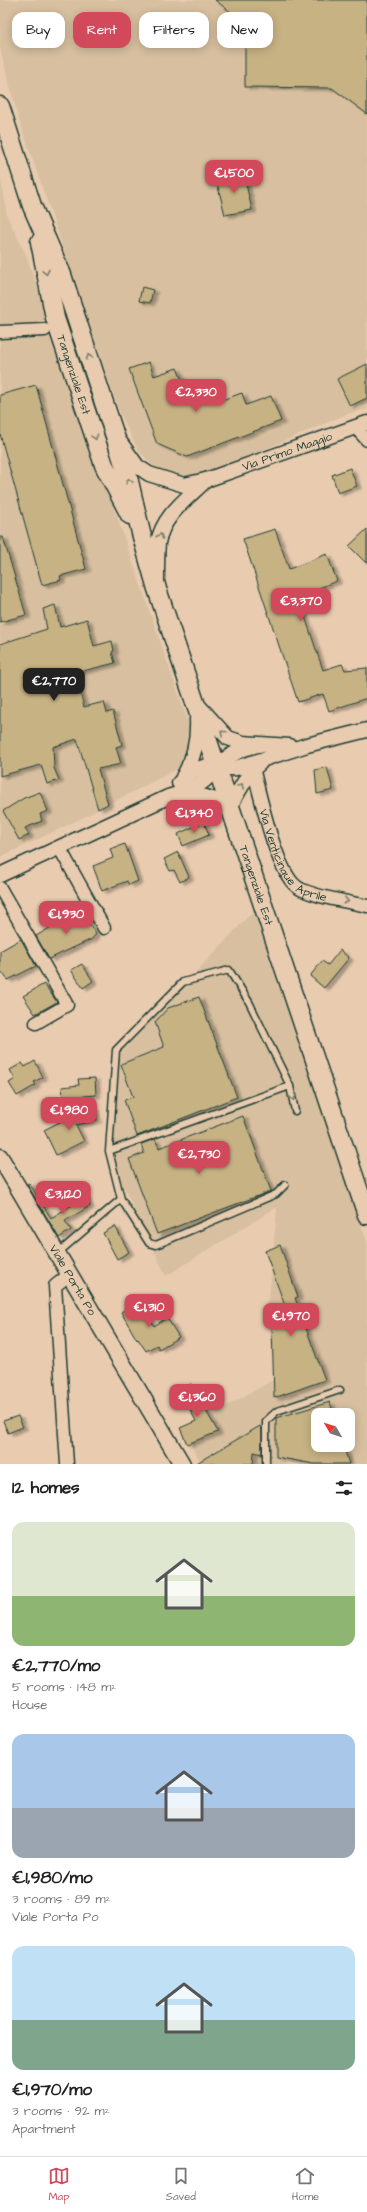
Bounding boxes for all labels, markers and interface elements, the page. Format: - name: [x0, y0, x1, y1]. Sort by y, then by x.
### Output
- chip: Buy: [12, 12, 65, 48]
- chip: Rent: [73, 12, 131, 48]
- chip: Filters: [139, 12, 209, 48]
- chip: New: [217, 12, 273, 48]
- pin: €1,500: [201, 160, 267, 194]
- text: €1,500: [214, 164, 254, 182]
- one-way arrow: [41, 269, 50, 275]
- street label: Tangenziale Est: [52, 332, 95, 417]
- one-way arrow: [85, 354, 94, 361]
- pin: €2,330: [163, 379, 229, 413]
- text: €2,330: [175, 383, 217, 401]
- street label: Via Primo Maggio: [240, 428, 335, 476]
- one-way arrow: [90, 433, 98, 440]
- one-way arrow: [125, 478, 134, 485]
- one-way arrow: [156, 533, 164, 540]
- pin: €3,370: [268, 588, 334, 622]
- text: €3,370: [280, 592, 322, 610]
- pin: €2,770: [21, 668, 87, 702]
- text: €2,770: [32, 672, 76, 690]
- one-way arrow: [220, 730, 228, 738]
- one-way arrow: [236, 783, 243, 791]
- pin: €1,340: [161, 800, 227, 834]
- text: €1,340: [175, 804, 213, 822]
- street label: Via Venticinque Aprile: [255, 807, 329, 906]
- street label: Tangenziale Est: [235, 843, 277, 928]
- one-way arrow: [343, 896, 349, 904]
- pin: €1,930: [33, 901, 99, 935]
- text: €1,930: [48, 905, 84, 923]
- one-way arrow: [288, 1095, 297, 1102]
- pin: €1,980: [36, 1097, 102, 1131]
- text: €1,980: [50, 1101, 88, 1119]
- pin: €2,730: [166, 1141, 232, 1175]
- text: €2,730: [178, 1145, 220, 1163]
- pin: €3,120: [30, 1181, 96, 1215]
- text: €3,120: [45, 1185, 81, 1203]
- street label: Viale Porta Po: [45, 1242, 100, 1319]
- pin: €1,310: [116, 1294, 182, 1328]
- text: €1,310: [134, 1298, 164, 1316]
- pin: €1,970: [258, 1303, 324, 1337]
- text: €1,970: [272, 1307, 310, 1325]
- pin: €1,360: [164, 1384, 230, 1418]
- text: €1,360: [178, 1388, 216, 1406]
- north arrow: [311, 1408, 355, 1452]
- map controls: [311, 1408, 355, 1452]
- text: 12 homes: [12, 1476, 80, 1500]
- icon: filters: [333, 1477, 355, 1499]
- icon: home: [148, 1548, 220, 1620]
- text: €2,770/mo: [12, 1654, 100, 1678]
- text: 5 rooms · 148 m²: [12, 1678, 116, 1696]
- text: House: [12, 1696, 47, 1714]
- icon: home: [148, 1760, 220, 1832]
- text: €1,980/mo: [12, 1866, 93, 1890]
- text: 3 rooms · 89 m²: [12, 1890, 111, 1908]
- text: Viale Porta Po: [12, 1908, 98, 1926]
- icon: home: [148, 1972, 220, 2044]
- text: €1,970/mo: [12, 2078, 92, 2102]
- text: 3 rooms · 92 m²: [12, 2102, 110, 2120]
- text: Apartment: [12, 2120, 76, 2138]
- tab: Map: [48, 2165, 70, 2204]
- tab: Saved: [166, 2165, 196, 2204]
- tab: Home: [292, 2165, 319, 2204]

